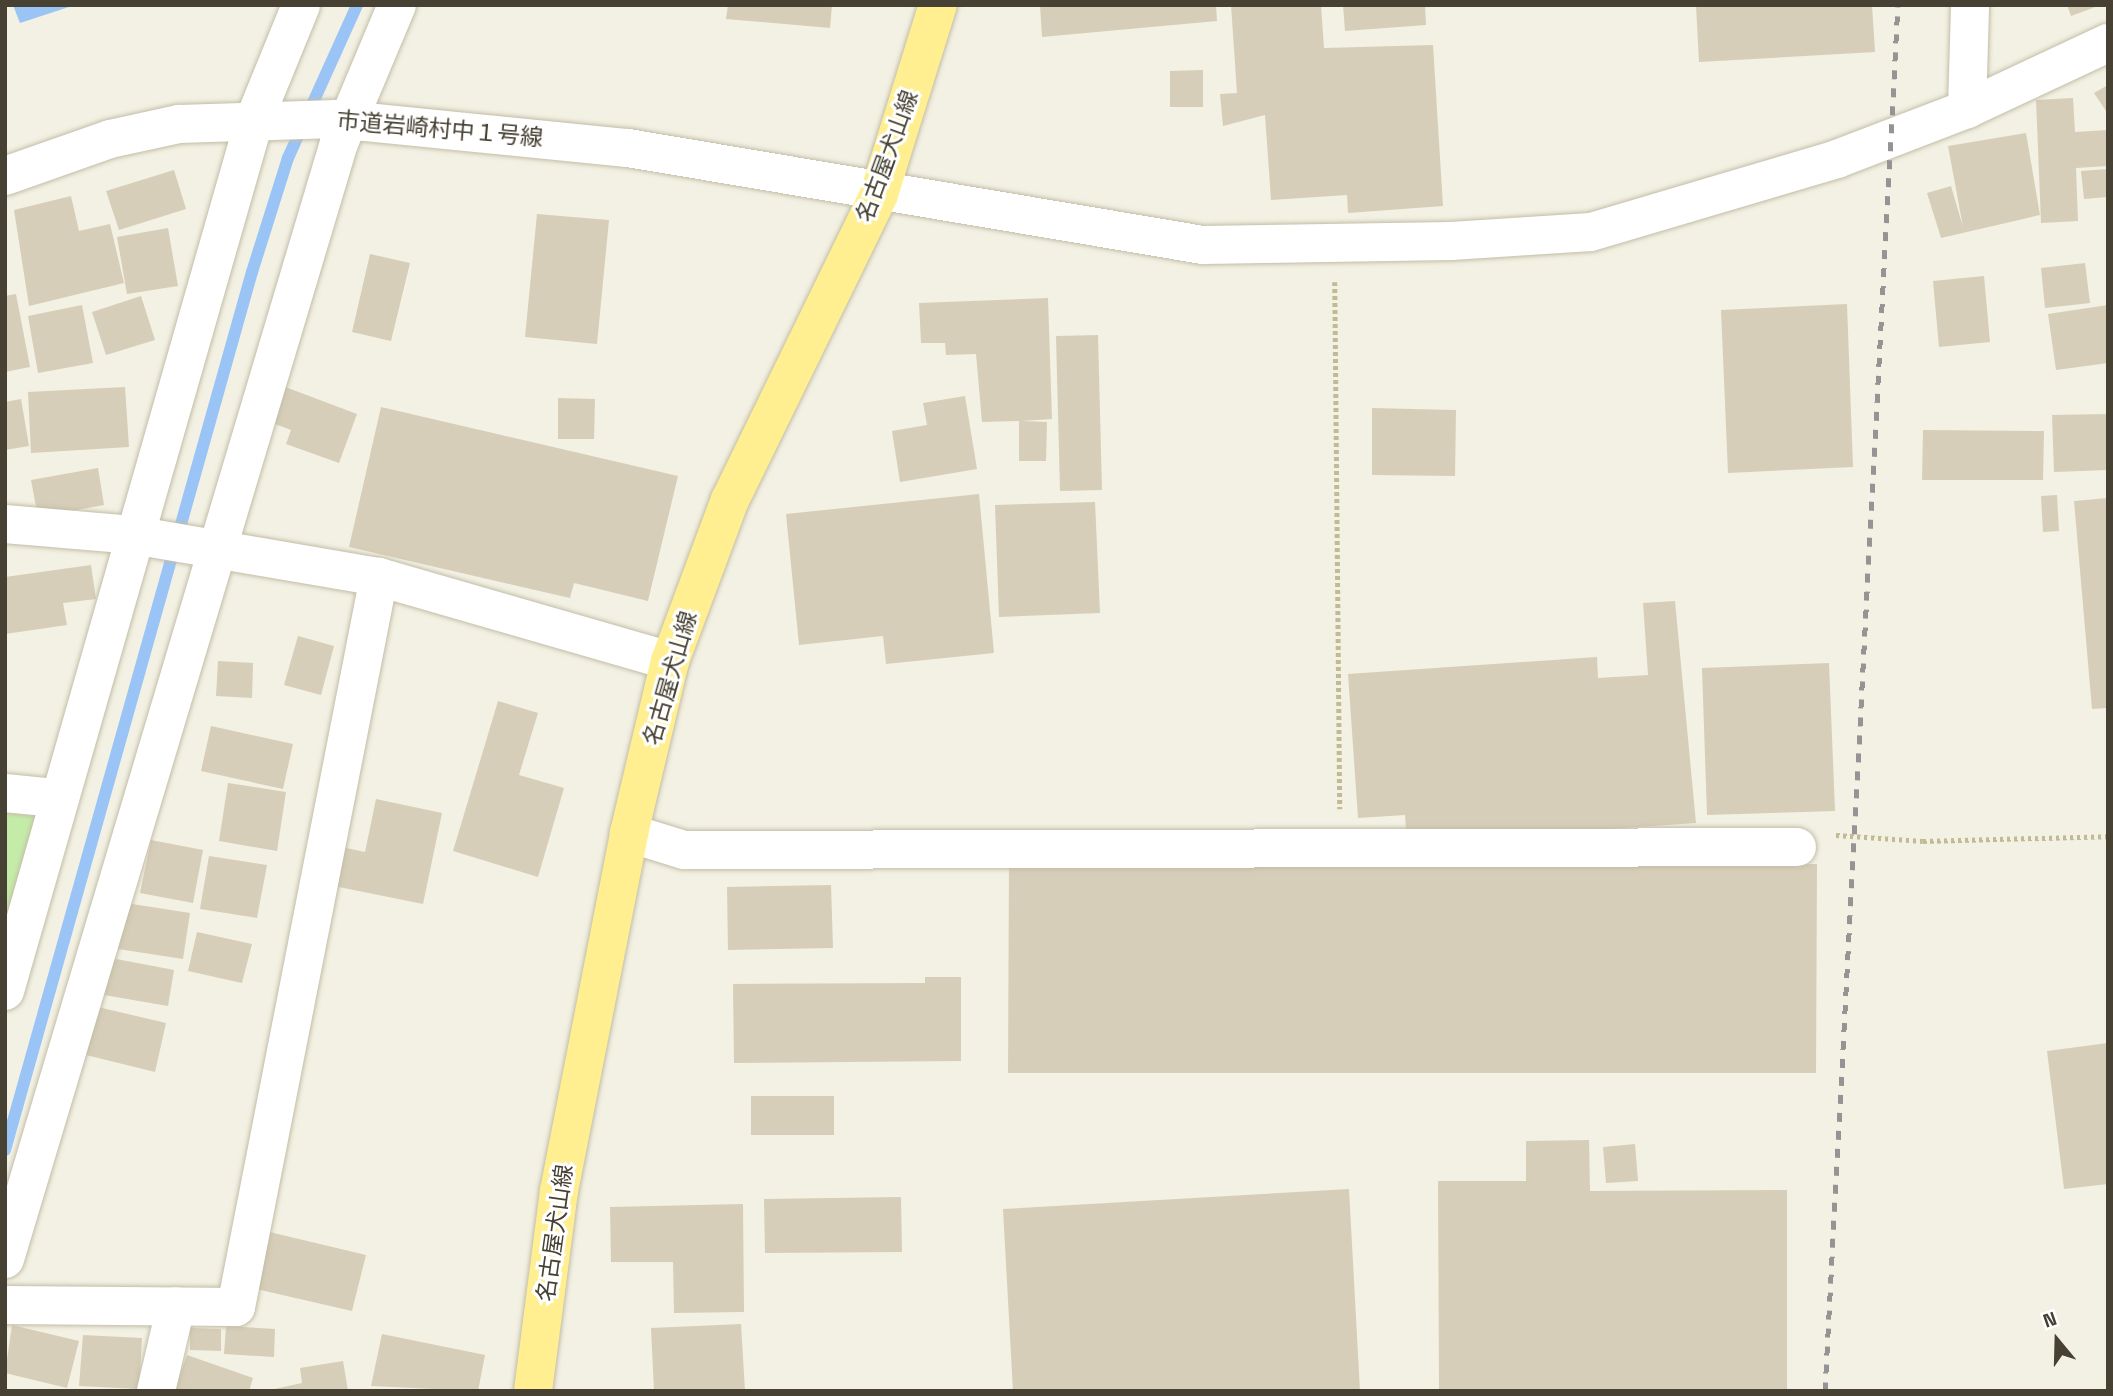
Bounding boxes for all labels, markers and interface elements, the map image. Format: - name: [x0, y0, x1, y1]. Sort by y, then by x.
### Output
- street label: 名古屋犬山線: [850, 86, 924, 226]
- street label: 市道岩崎村中１号線: [336, 106, 544, 152]
- street label: 名古屋犬山線: [638, 608, 702, 748]
- street label: 名古屋犬山線: [532, 1163, 578, 1303]
- north arrow: [2022, 1305, 2092, 1375]
- text: N: [2040, 1306, 2060, 1334]

